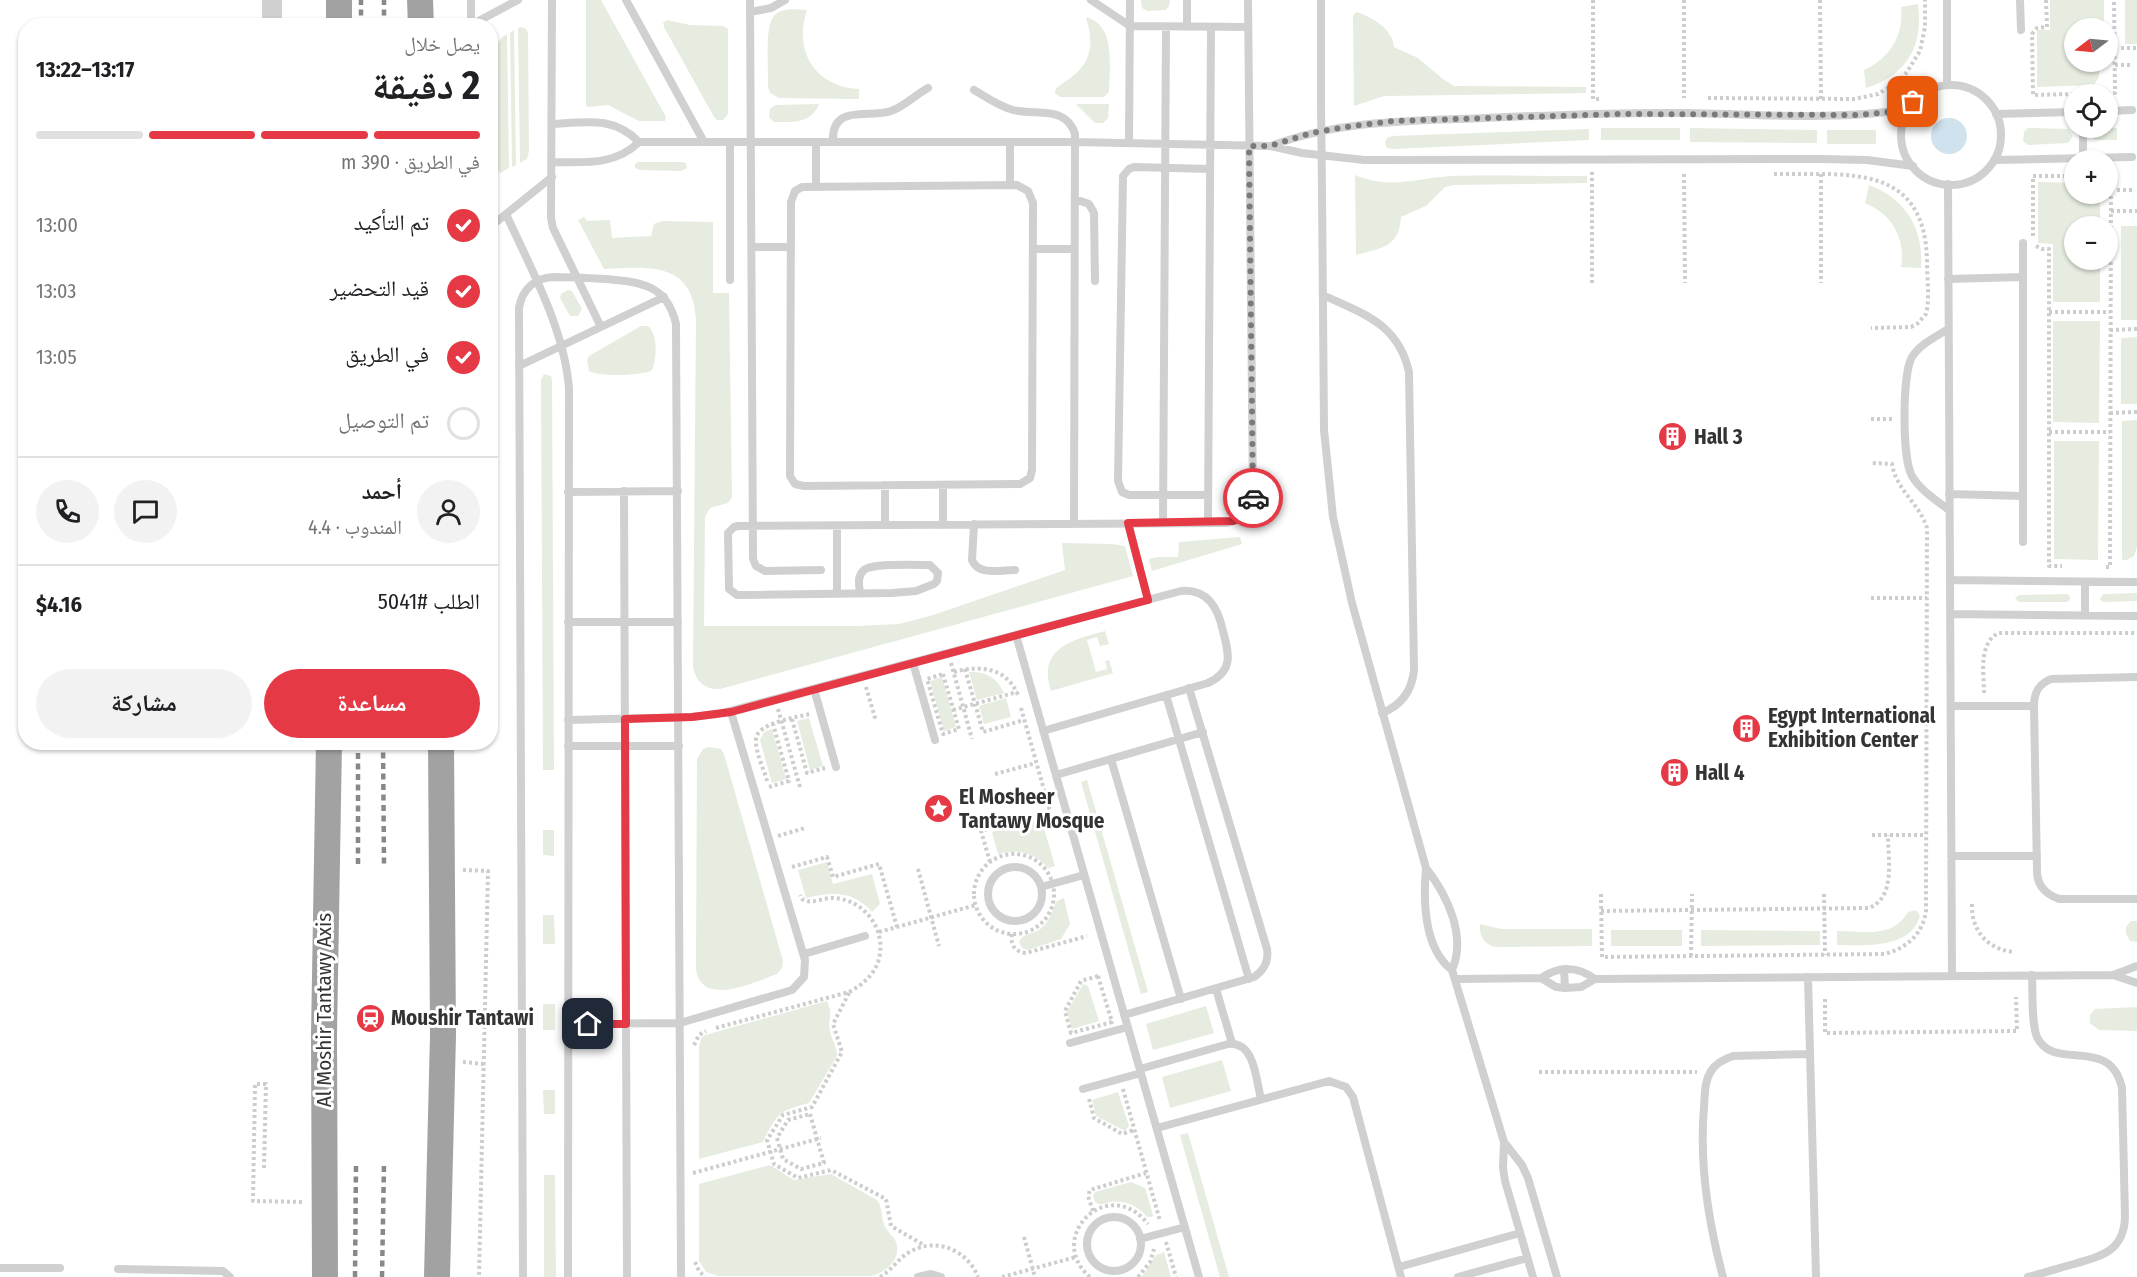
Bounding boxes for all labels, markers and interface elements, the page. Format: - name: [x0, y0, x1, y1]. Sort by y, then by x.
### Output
- north arrow: [2064, 18, 2118, 72]
- map controls: [2064, 18, 2118, 270]
- text: يصل خلال: [404, 32, 480, 56]
- text: 13:17–13:22: [36, 56, 134, 83]
- text: 2 دقيقة: [372, 63, 480, 109]
- pin: [1887, 76, 1938, 127]
- button: locate: [2064, 84, 2118, 138]
- icon: bag: [1896, 85, 1929, 118]
- text: في الطريق · 390 m: [341, 150, 480, 174]
- button: +: [2064, 150, 2118, 204]
- text: تم التأكيد: [354, 209, 429, 236]
- icon: check: [447, 209, 480, 242]
- text: 13:00: [36, 213, 78, 237]
- button: −: [2064, 216, 2118, 270]
- text: قيد التحضير: [330, 275, 429, 302]
- icon: check: [447, 275, 480, 308]
- text: 13:03: [36, 279, 76, 303]
- text: في الطريق: [345, 341, 429, 368]
- icon: check: [447, 341, 480, 374]
- text: 13:05: [36, 345, 77, 369]
- text: تم التوصيل: [338, 407, 429, 434]
- building icon: Hall 3: [1657, 421, 1689, 453]
- place label: Hall 3: [1694, 424, 1743, 450]
- courier: [1223, 468, 1283, 528]
- text: أحمد: [362, 478, 402, 505]
- button: phone: [36, 480, 99, 543]
- button: chat: [114, 480, 177, 543]
- button: person: [417, 480, 480, 543]
- icon: car: [1237, 482, 1270, 515]
- text: المندوب · 4.4: [308, 515, 402, 539]
- text: الطلب #5041: [378, 588, 480, 615]
- text: $4.16: [36, 591, 82, 618]
- button: مشاركة: [36, 669, 252, 738]
- button: مساعدة: [264, 669, 480, 738]
- place label: Egypt International Exhibition Center: [1768, 703, 1936, 753]
- building icon: Egypt International Exhibition Center: [1731, 712, 1763, 744]
- building icon: Hall 4: [1658, 757, 1690, 789]
- place label: Hall 4: [1695, 760, 1745, 786]
- place label: El Mosheer Tantawy Mosque: [959, 784, 1105, 834]
- place icon: El Mosheer Tantawy Mosque: [922, 793, 954, 825]
- street label: Al Moshir Tantawy Axis: [311, 913, 337, 1107]
- pin: [562, 998, 613, 1049]
- station icon: Moushir Tantawi: [354, 1002, 386, 1034]
- place label: Moushir Tantawi: [391, 1005, 534, 1031]
- icon: home: [571, 1007, 604, 1040]

